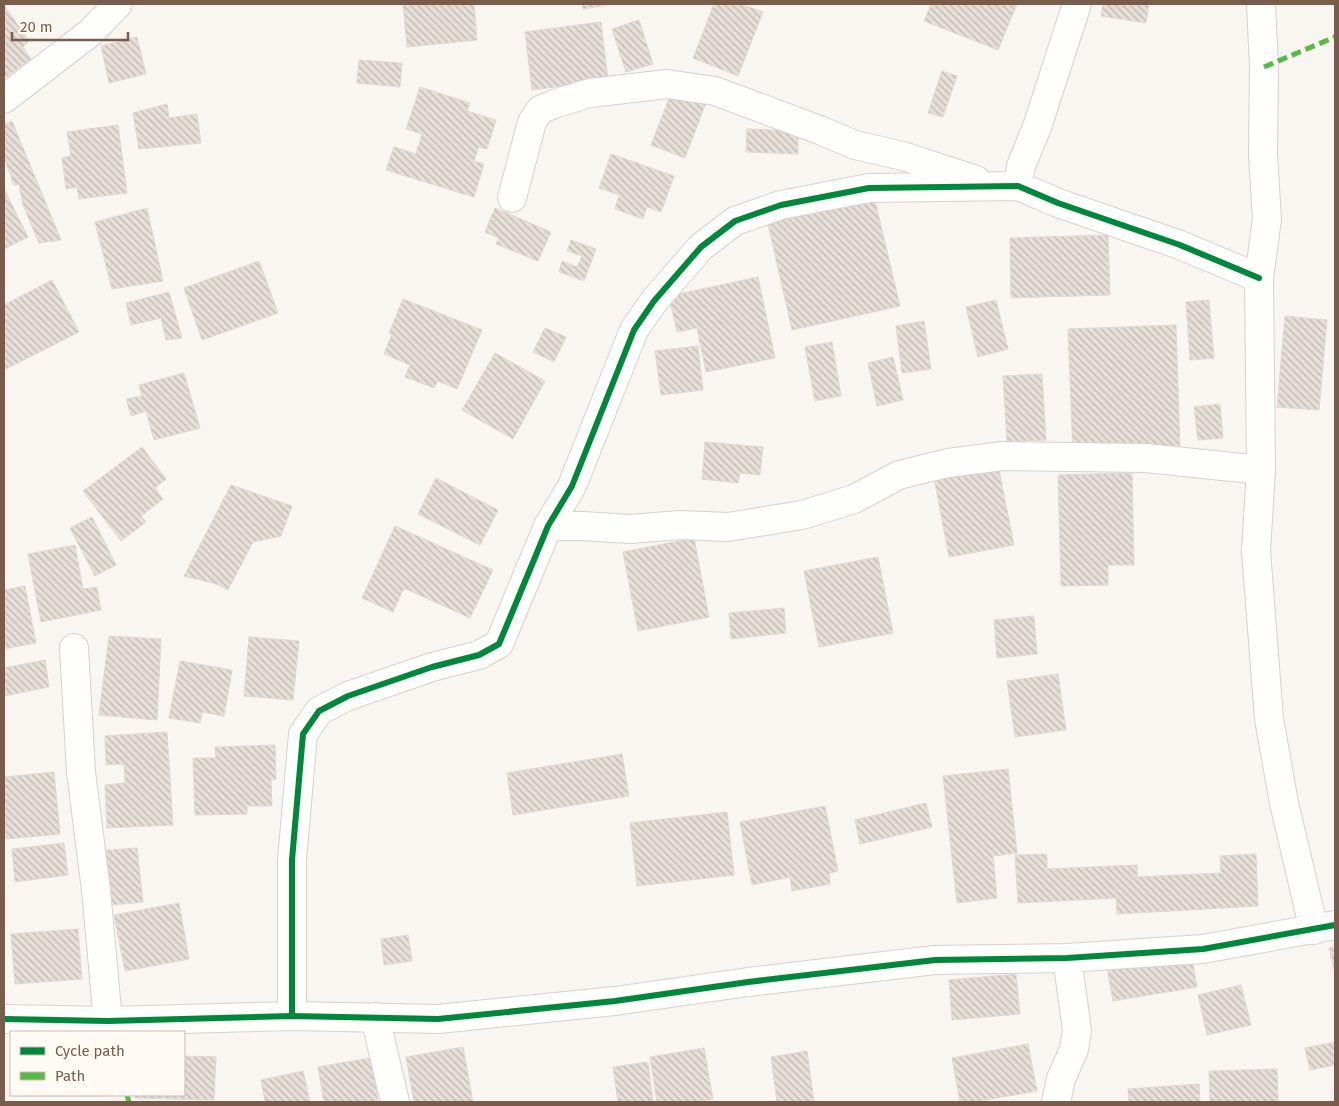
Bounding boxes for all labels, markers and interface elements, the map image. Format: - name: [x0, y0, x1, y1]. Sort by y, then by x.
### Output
- scale bar: [12, 10, 129, 42]
- text: 20 m: [20, 18, 53, 36]
- legend: [10, 1031, 185, 1096]
- text: Cycle path: [55, 1042, 125, 1060]
- text: Path: [55, 1067, 85, 1085]

